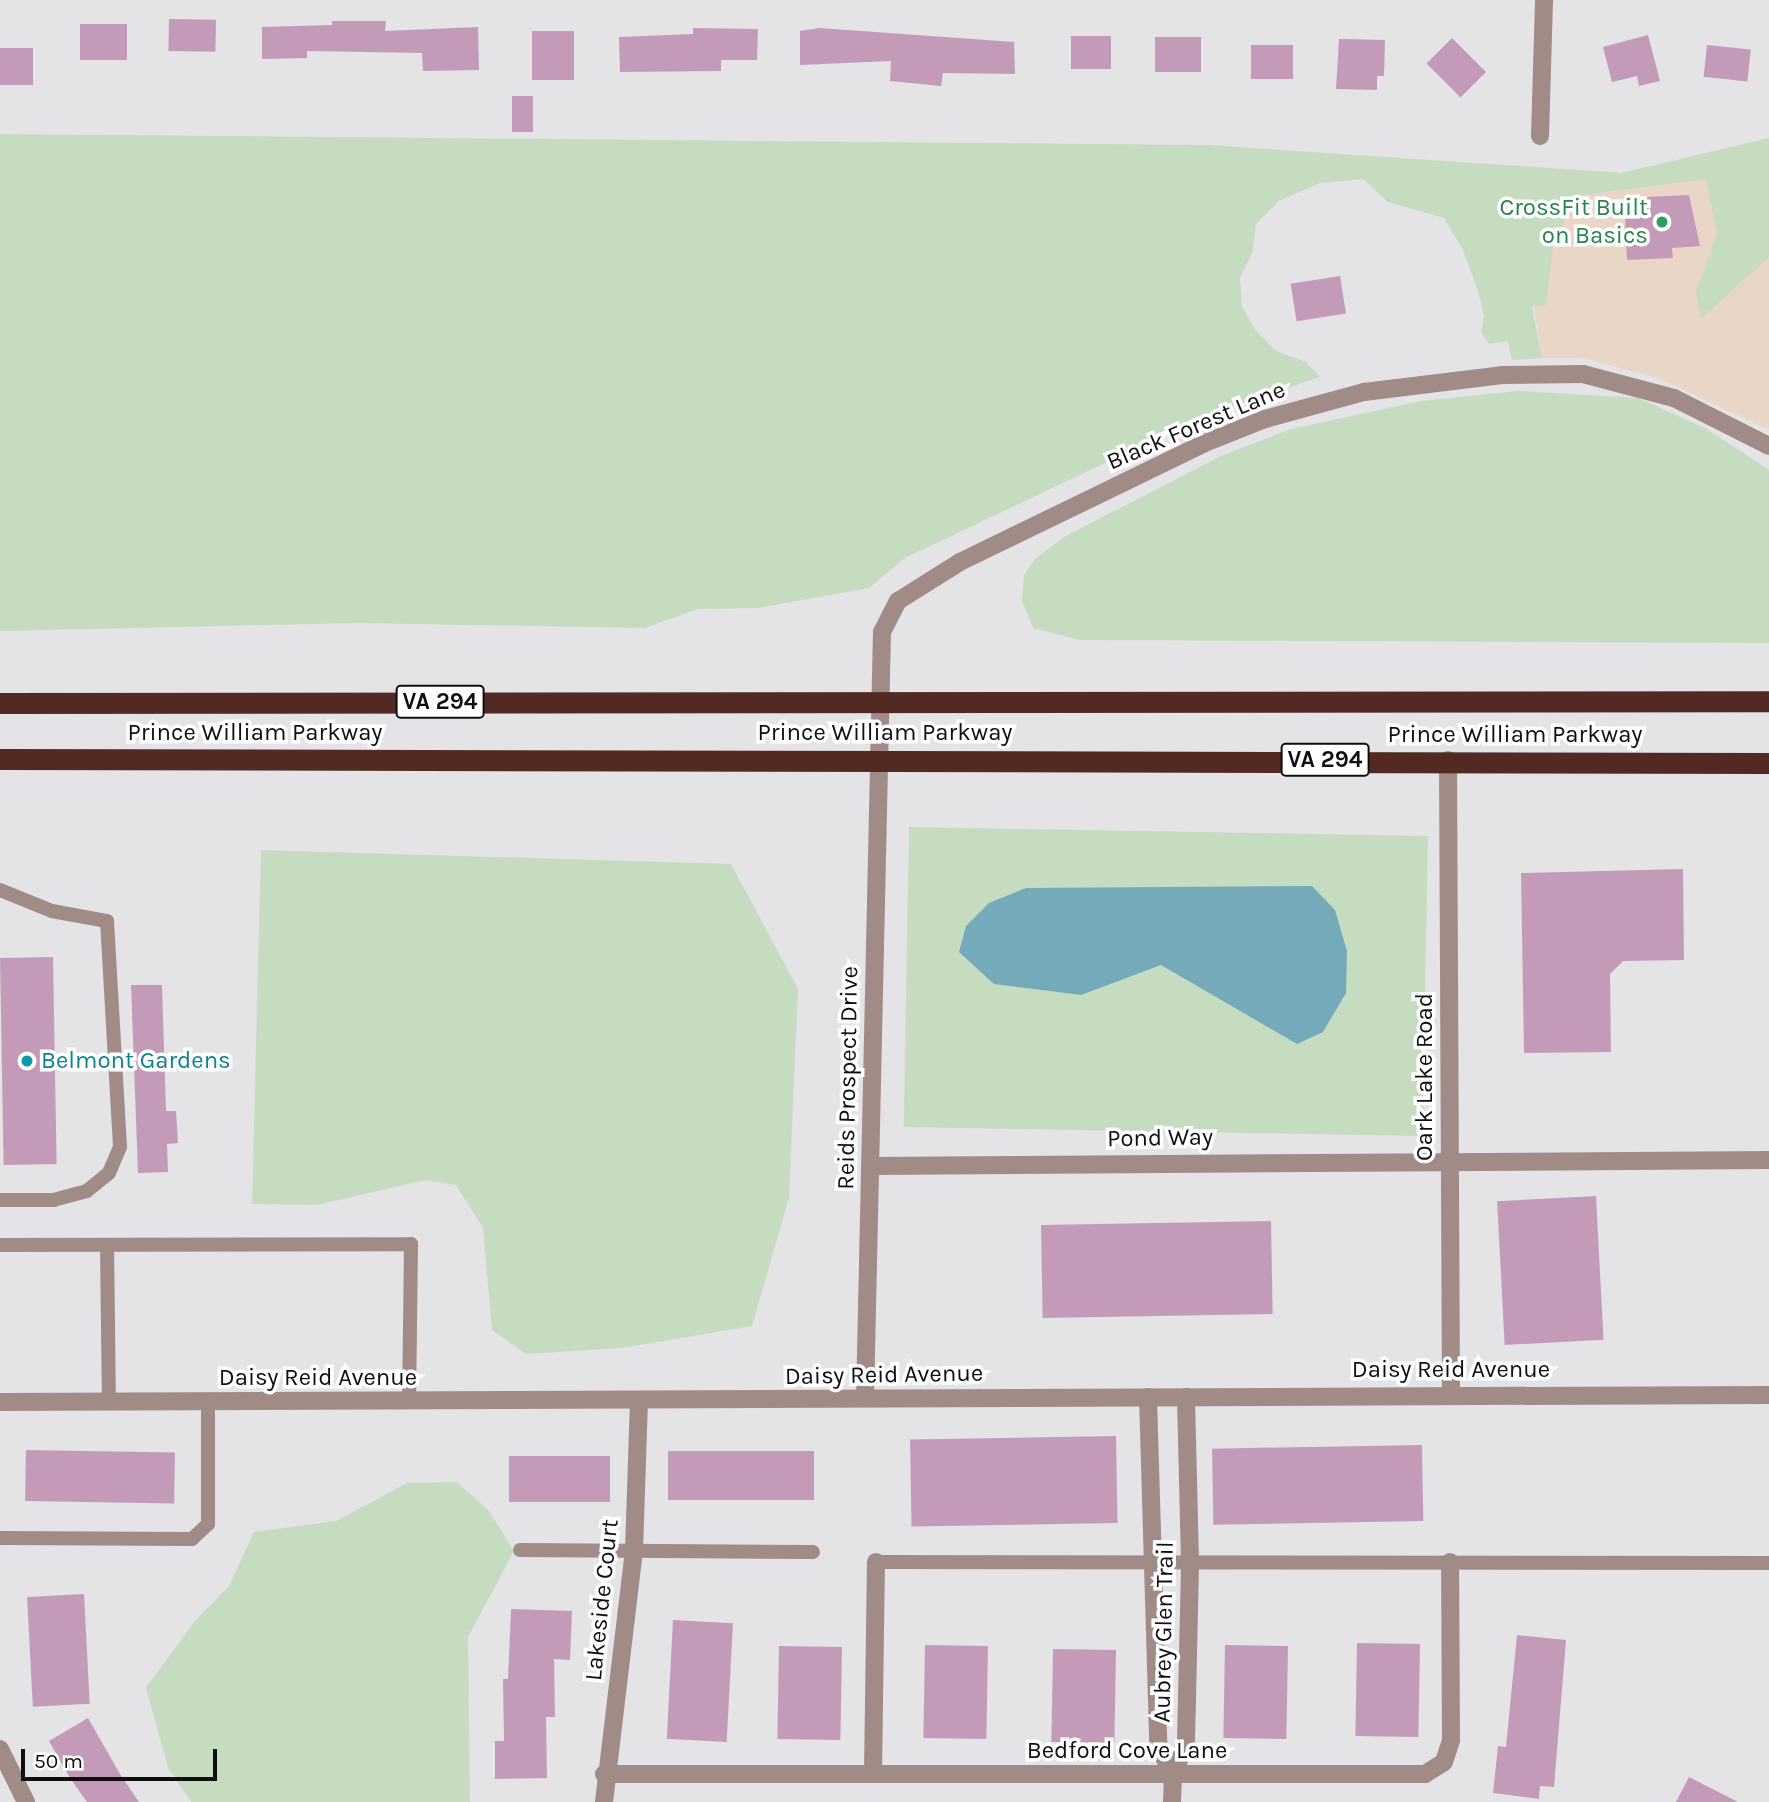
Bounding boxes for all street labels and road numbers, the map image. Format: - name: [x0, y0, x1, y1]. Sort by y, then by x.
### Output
- street label: Black Forest Lane: [1102, 375, 1290, 477]
- road number: VA 294: [394, 682, 486, 722]
- street label: Prince William Parkway: [127, 719, 383, 747]
- street label: Prince William Parkway: [757, 719, 1013, 747]
- street label: Prince William Parkway: [1387, 721, 1643, 749]
- road number: VA 294: [1280, 740, 1370, 780]
- street label: Reids Prospect Drive: [832, 966, 864, 1190]
- street label: Oark Lake Road: [1411, 993, 1439, 1161]
- street label: Pond Way: [1107, 1123, 1213, 1153]
- street label: Daisy Reid Avenue: [1352, 1356, 1550, 1384]
- street label: Daisy Reid Avenue: [785, 1359, 983, 1391]
- street label: Daisy Reid Avenue: [219, 1364, 417, 1392]
- street label: Lakeside Court: [579, 1518, 625, 1682]
- street label: Aubrey Glen Trail: [1148, 1541, 1180, 1723]
- street label: Bedford Cove Lane: [1027, 1737, 1227, 1765]

